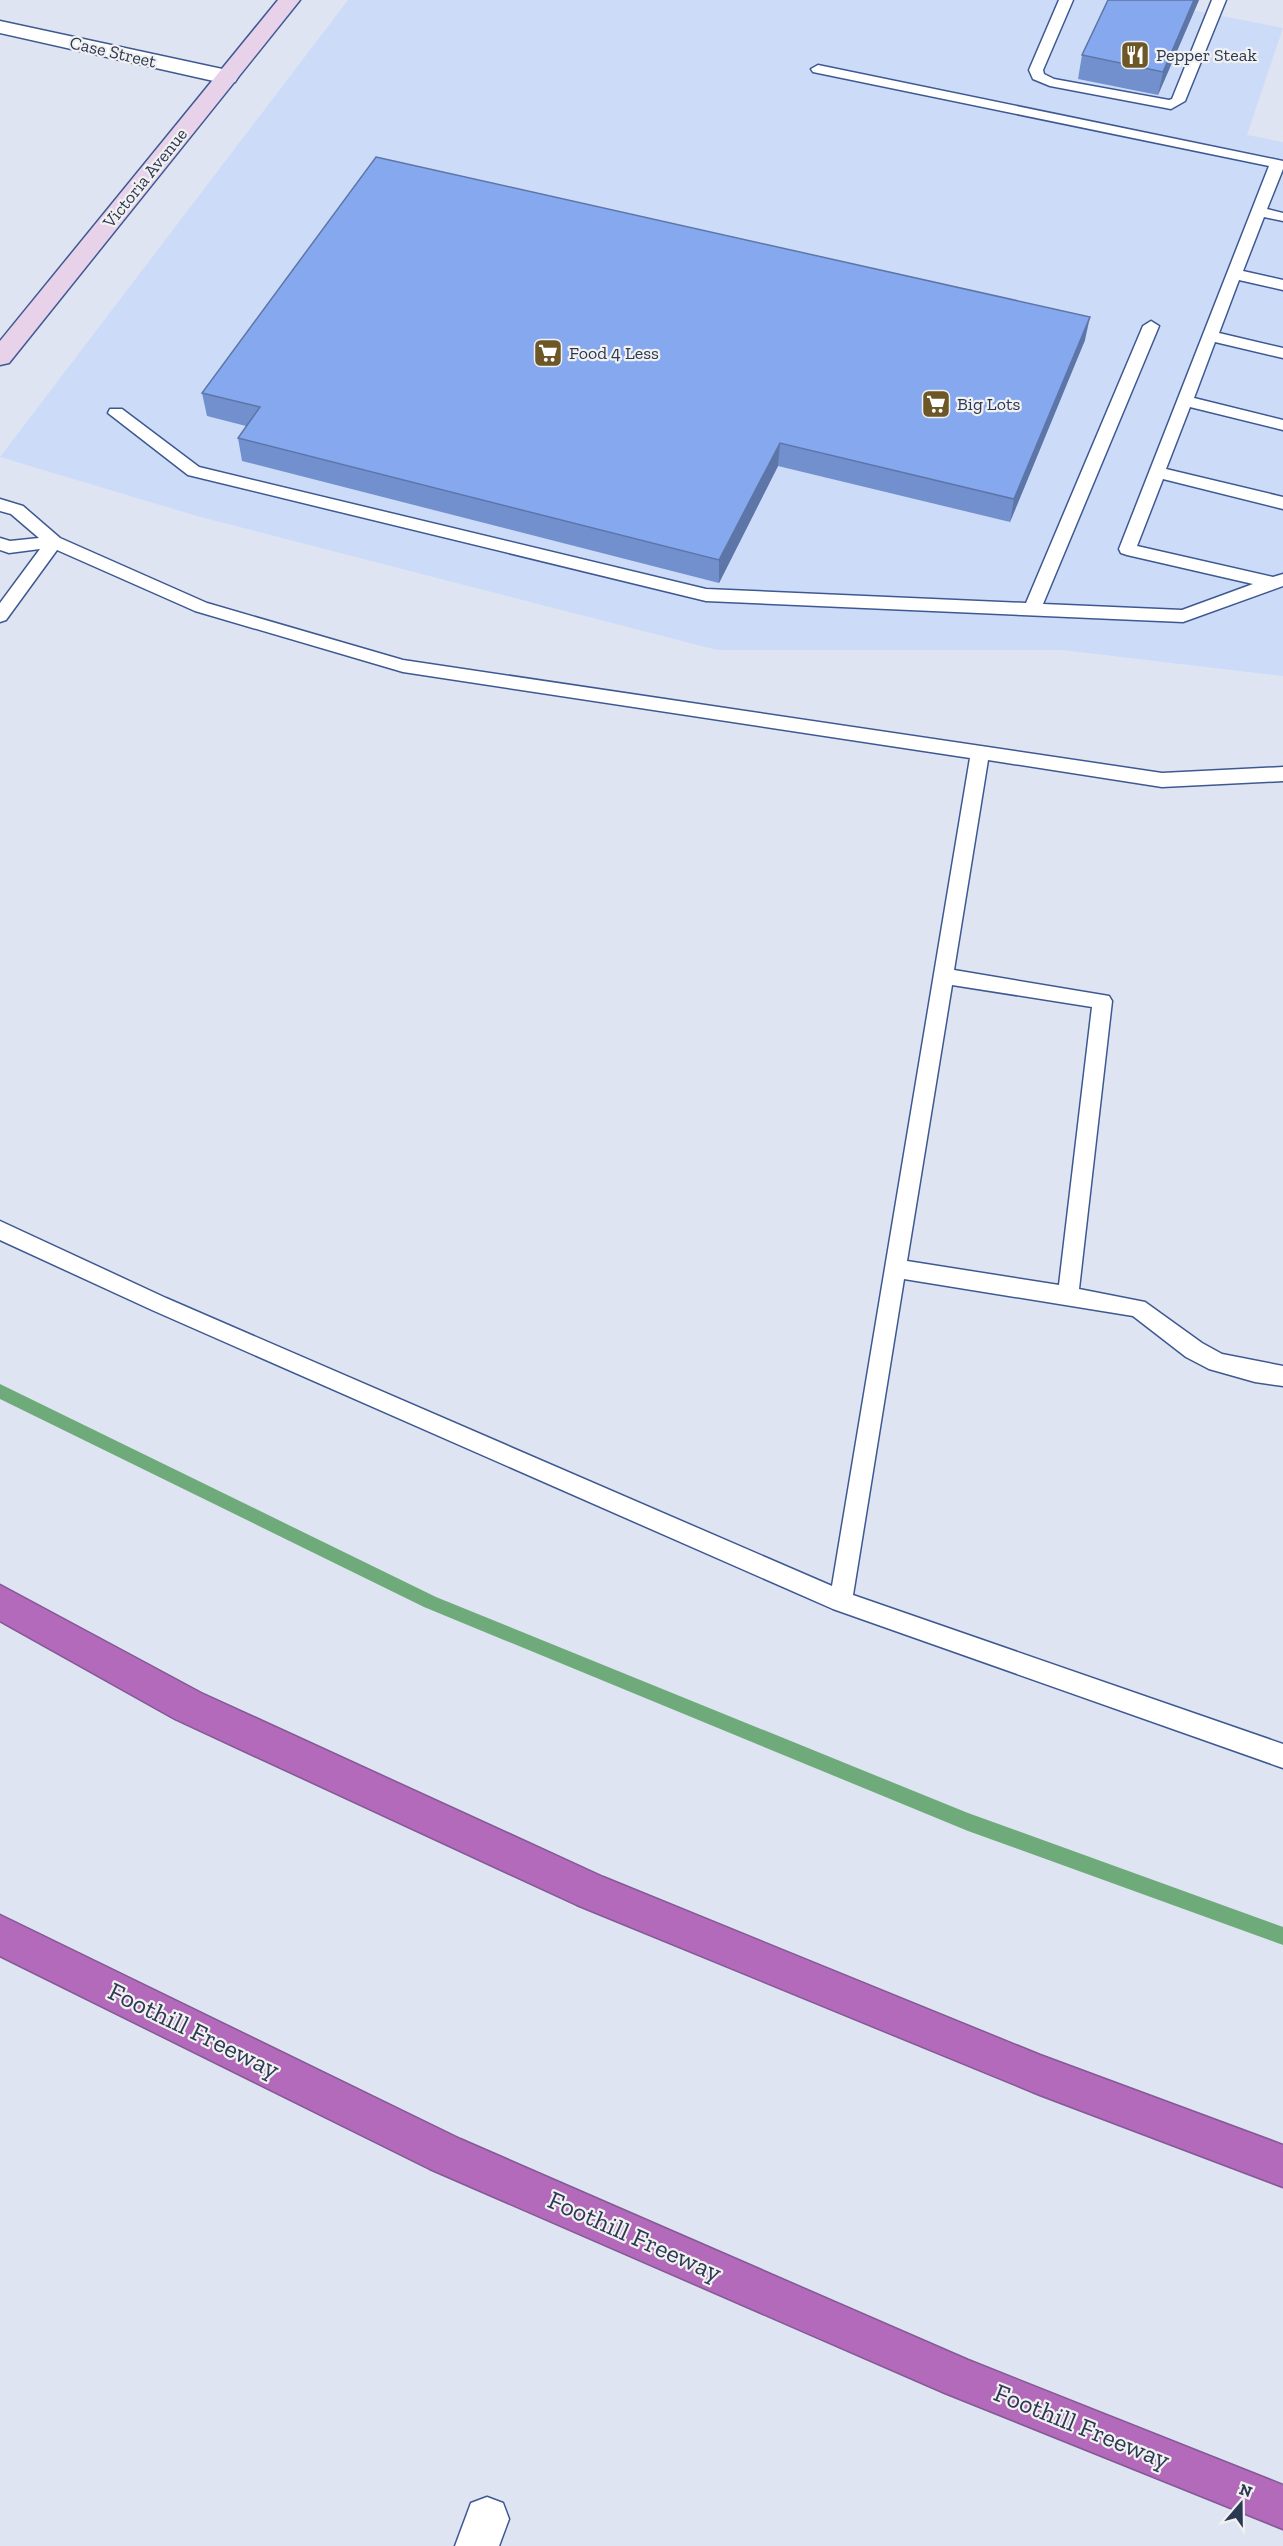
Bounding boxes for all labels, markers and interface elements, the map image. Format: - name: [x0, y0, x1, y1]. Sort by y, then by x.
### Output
- street label: Case Street: [68, 31, 159, 73]
- restaurant icon: Pepper Steak: [1119, 39, 1151, 71]
- place label: Pepper Steak: [1156, 44, 1257, 66]
- street label: Victoria Avenue: [97, 124, 192, 233]
- supermarket icon: Food 4 Less: [532, 337, 564, 369]
- place label: Food 4 Less: [569, 342, 659, 364]
- supermarket icon: Big Lots: [920, 388, 952, 420]
- place label: Big Lots: [957, 393, 1021, 415]
- street label: Foothill Freeway: [103, 1975, 286, 2086]
- street label: Foothill Freeway: [543, 2183, 727, 2289]
- street label: Foothill Freeway: [989, 2376, 1175, 2476]
- north arrow: [1211, 2474, 1271, 2534]
- text: N: [1237, 2479, 1255, 2501]

